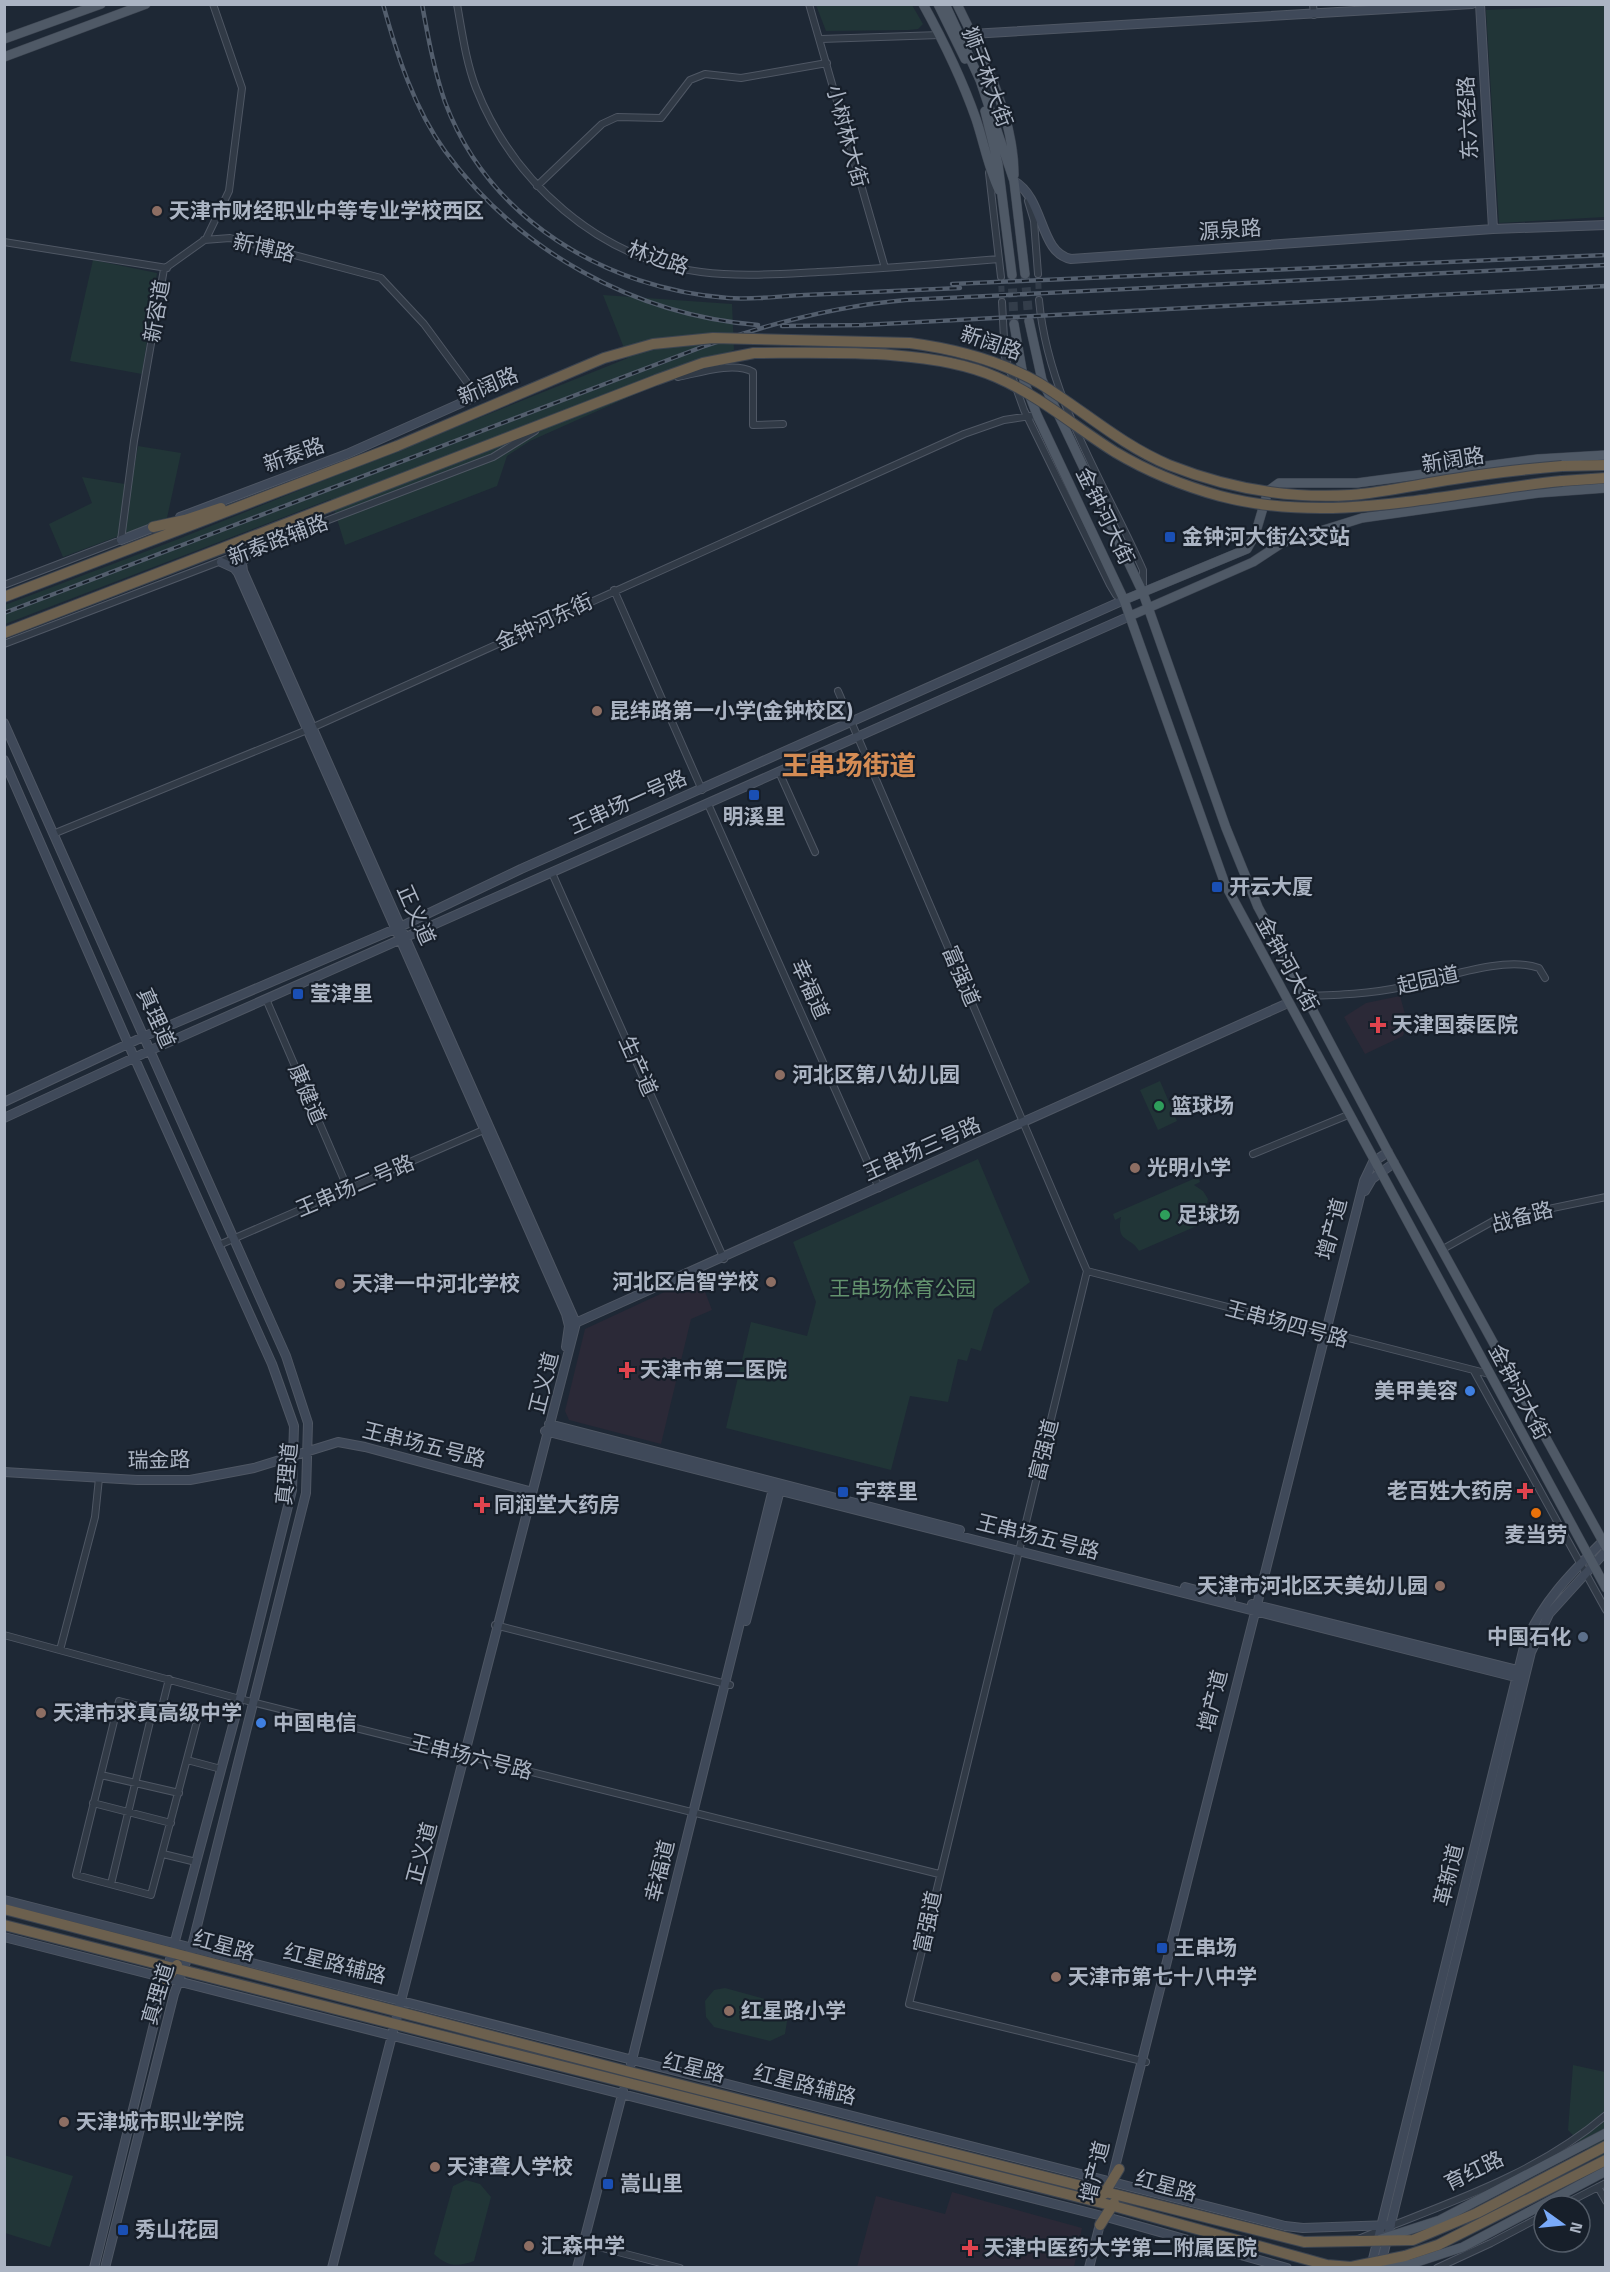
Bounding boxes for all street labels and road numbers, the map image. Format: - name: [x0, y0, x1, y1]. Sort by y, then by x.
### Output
- street label: 狮子林大街: [954, 22, 1022, 131]
- street label: 东六经路: [1449, 75, 1485, 161]
- street label: 小树林大街: [819, 81, 877, 191]
- street label: 源泉路: [1197, 211, 1262, 247]
- street label: 新博路: [230, 224, 299, 270]
- street label: 林边路: [623, 232, 693, 282]
- street label: 新容道: [135, 277, 177, 345]
- street label: 新阔路: [956, 317, 1026, 367]
- street label: 新阔路: [452, 358, 523, 412]
- street label: 新泰路: [259, 428, 329, 480]
- street label: 新阔路: [1419, 438, 1486, 480]
- street label: 金钟河大街: [1069, 461, 1143, 570]
- street label: 新泰路辅路: [223, 505, 332, 573]
- street label: 金钟河东街: [489, 584, 598, 658]
- street label: 王串场一号路: [564, 761, 692, 841]
- street label: 正义道: [389, 879, 444, 950]
- street label: 金钟河大街: [1248, 910, 1327, 1017]
- street label: 富强道: [935, 940, 989, 1011]
- street label: 幸福道: [783, 953, 838, 1024]
- street label: 起园道: [1394, 957, 1462, 1001]
- street label: 真理道: [129, 982, 184, 1053]
- street label: 生产道: [611, 1030, 666, 1101]
- street label: 康健道: [281, 1058, 335, 1129]
- street label: 王串场三号路: [858, 1108, 986, 1188]
- street label: 王串场二号路: [290, 1146, 419, 1224]
- street label: 战备路: [1487, 1192, 1556, 1240]
- street label: 增产道: [1307, 1194, 1355, 1263]
- street label: 王串场四号路: [1222, 1291, 1352, 1355]
- street label: 金钟河大街: [1481, 1338, 1559, 1445]
- street label: 正义道: [520, 1348, 566, 1417]
- street label: 王串场五号路: [359, 1413, 489, 1475]
- street label: 富强道: [1020, 1415, 1066, 1484]
- street label: 真理道: [267, 1441, 305, 1507]
- street label: 瑞金路: [127, 1442, 191, 1476]
- street label: 王串场五号路: [973, 1505, 1103, 1567]
- street label: 增产道: [1189, 1666, 1235, 1735]
- street label: 王串场六号路: [406, 1725, 536, 1787]
- street label: 正义道: [397, 1818, 445, 1887]
- street label: 幸福道: [636, 1836, 682, 1905]
- street label: 革新道: [1425, 1840, 1471, 1909]
- street label: 富强道: [905, 1888, 949, 1956]
- street label: 红星路: [190, 1921, 259, 1969]
- street label: 红星路辅路: [280, 1935, 390, 1991]
- street label: 真理道: [133, 1959, 182, 2029]
- street label: 红星路: [660, 2044, 729, 2090]
- street label: 红星路辅路: [750, 2056, 860, 2112]
- street label: 增产道: [1071, 2137, 1117, 2206]
- street label: 育红路: [1438, 2142, 1509, 2198]
- street label: 红星路: [1132, 2161, 1201, 2209]

